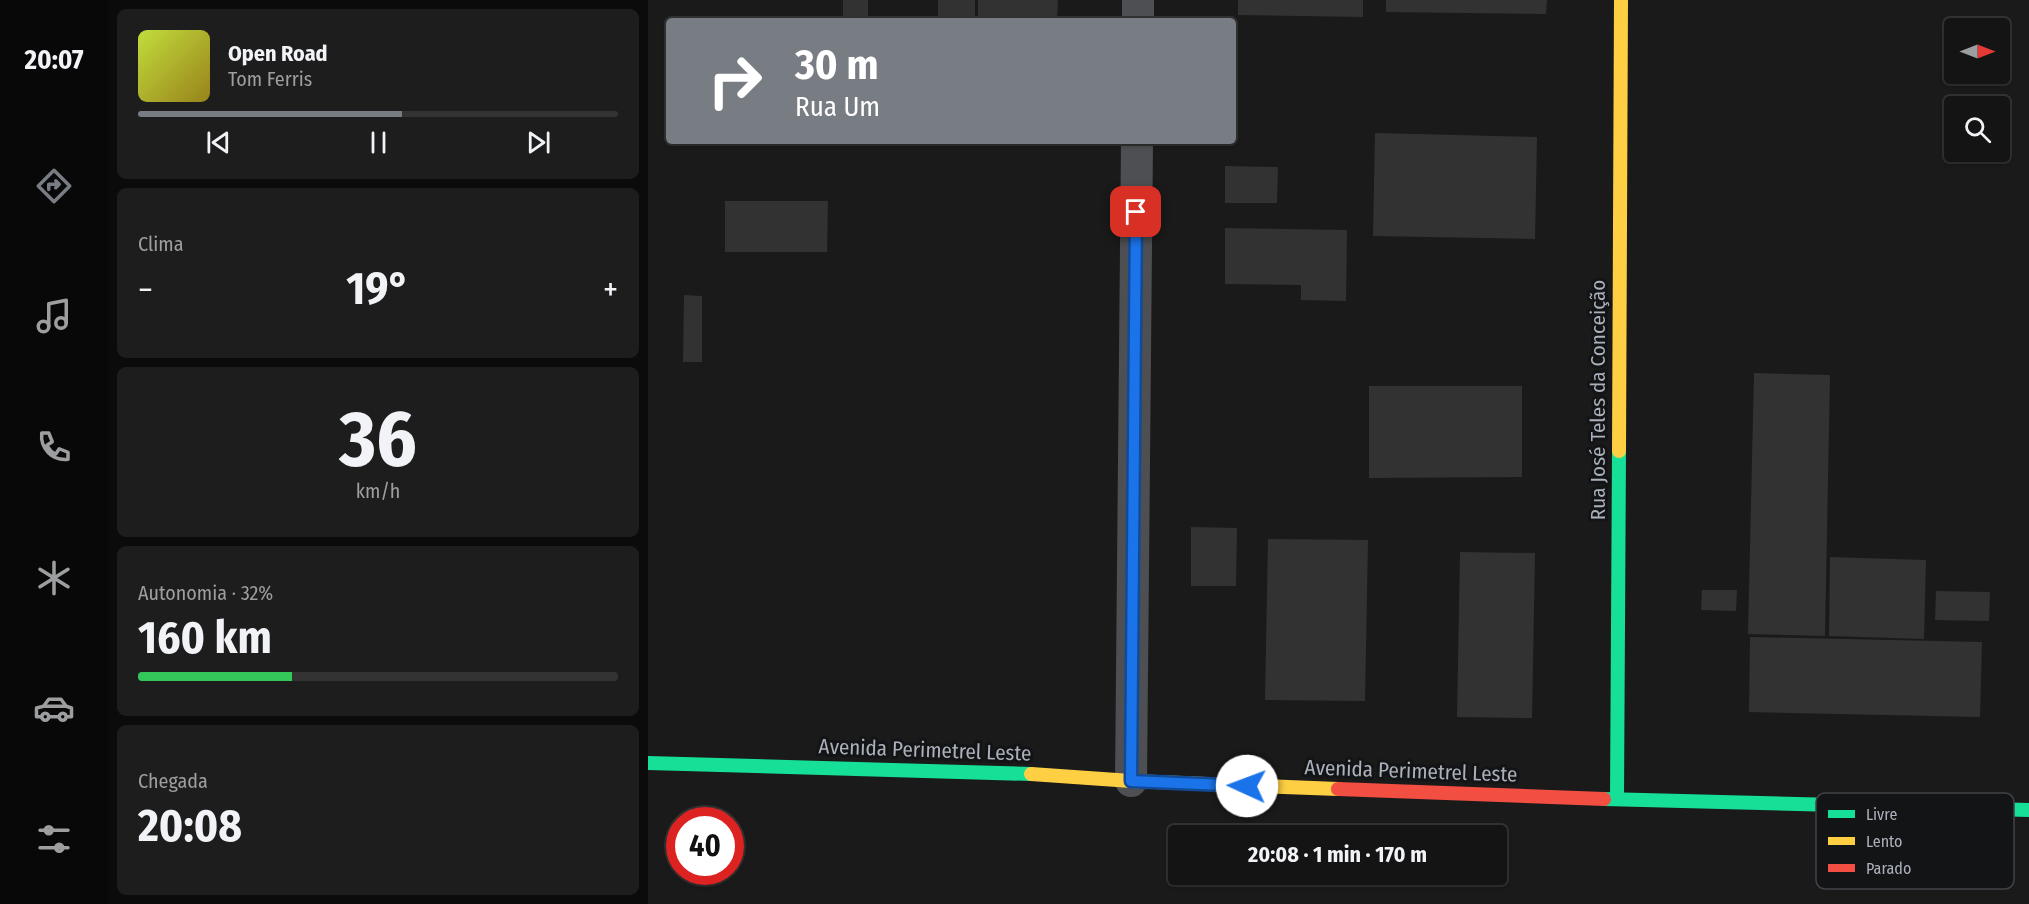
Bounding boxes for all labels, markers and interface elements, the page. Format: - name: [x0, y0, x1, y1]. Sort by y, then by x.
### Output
- north arrow: [1944, 18, 2010, 84]
- map controls: [1944, 18, 2010, 162]
- text: Open Road: [228, 40, 328, 67]
- text: 30 m: [795, 40, 879, 90]
- icon: right: [696, 42, 774, 120]
- text: 20:07: [24, 44, 84, 76]
- text: Tom Ferris: [228, 67, 312, 91]
- text: Rua Um: [795, 91, 880, 123]
- button: search: [1944, 96, 2010, 162]
- icon: previous: [202, 126, 235, 159]
- icon: pause: [362, 126, 395, 159]
- icon: next: [522, 126, 555, 159]
- icon: directions: [33, 165, 75, 207]
- pin: [1110, 186, 1161, 237]
- icon: arrive: [1119, 195, 1152, 228]
- text: Clima: [138, 232, 183, 256]
- text: 19°: [346, 262, 410, 316]
- text: −: [138, 270, 153, 310]
- text: +: [603, 270, 618, 310]
- street label: Rua José Teles da Conceição: [1585, 280, 1611, 520]
- icon: music: [33, 295, 75, 337]
- text: 36: [339, 393, 417, 487]
- icon: phone: [33, 426, 75, 468]
- text: km/h: [356, 479, 400, 503]
- icon: climate: [33, 557, 75, 599]
- text: Autonomia · 32%: [138, 581, 273, 605]
- text: 160 km: [138, 611, 272, 665]
- icon: car: [33, 687, 75, 729]
- street label: Avenida Perimetrel Leste: [818, 733, 1032, 767]
- position arrow: [1215, 754, 1279, 818]
- street label: Avenida Perimetrel Leste: [1304, 754, 1518, 788]
- text: Chegada: [138, 769, 208, 793]
- legend: [1816, 793, 2014, 889]
- text: 20:08: [138, 799, 242, 853]
- text: Livre: [1866, 805, 1897, 824]
- speed limit sign: 40: [666, 807, 744, 885]
- icon: filters: [33, 818, 75, 860]
- text: Lento: [1866, 832, 1902, 851]
- text: 20:08 · 1 min · 170 m: [1248, 841, 1427, 868]
- text: Parado: [1866, 859, 1911, 878]

